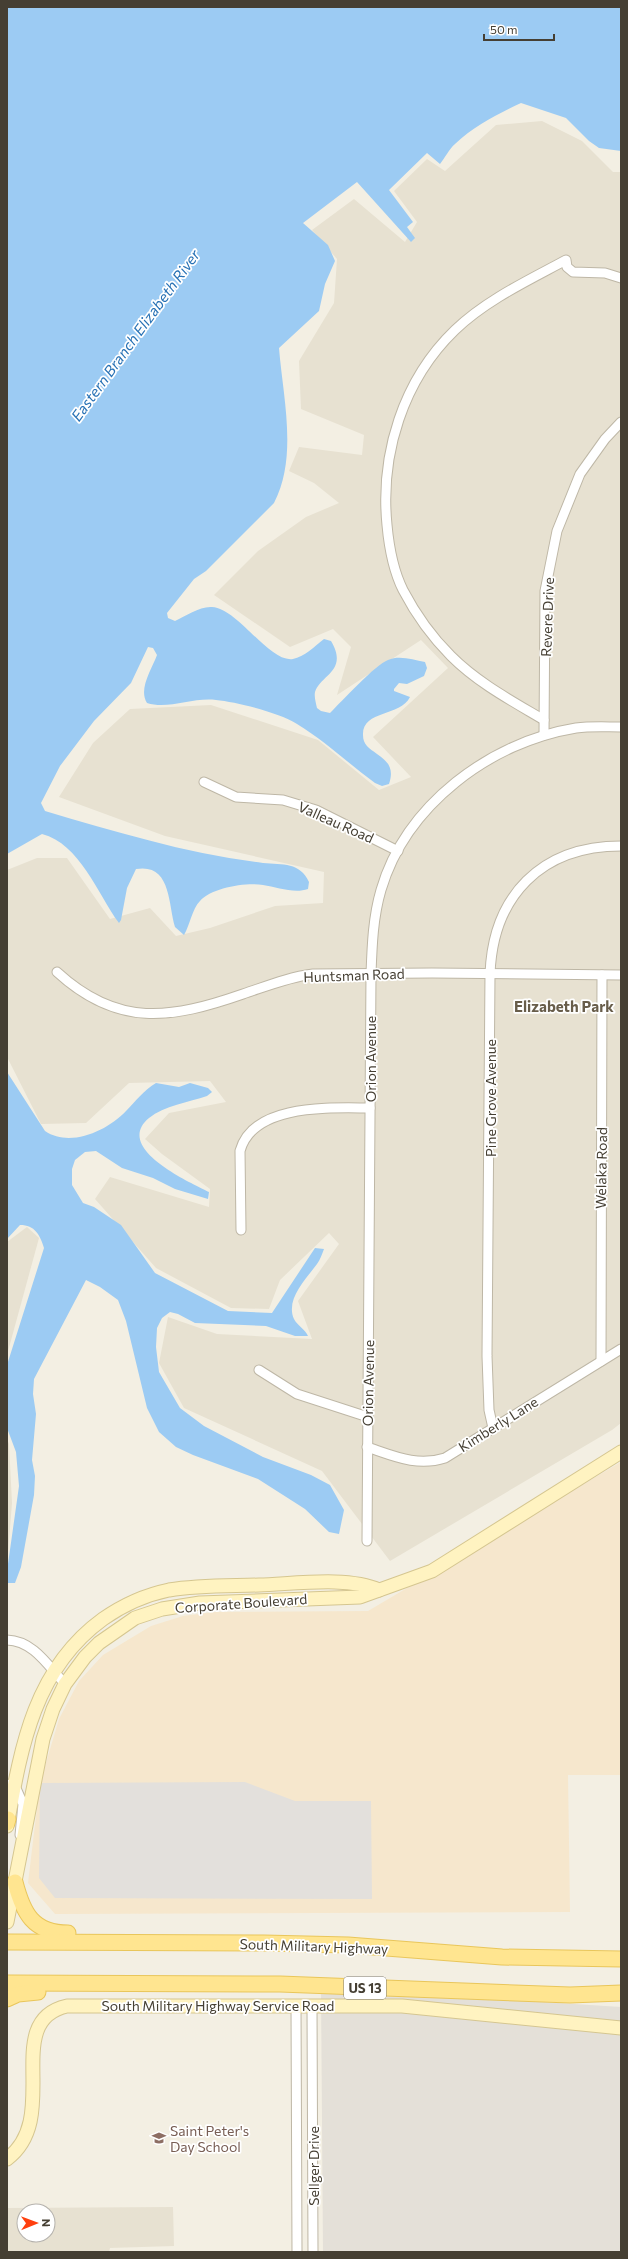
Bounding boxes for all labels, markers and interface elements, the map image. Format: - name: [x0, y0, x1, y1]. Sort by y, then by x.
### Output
- scale bar: [484, 16, 554, 42]
- text: 50 m: [490, 22, 518, 36]
- water label: Eastern Branch Elizabeth River: [67, 245, 204, 424]
- street label: Revere Drive: [537, 577, 557, 657]
- street label: Valleau Road: [295, 798, 377, 846]
- street label: Huntsman Road: [303, 965, 405, 985]
- district label: Elizabeth Park: [514, 997, 614, 1015]
- street label: Orion Avenue: [362, 1016, 379, 1102]
- street label: Pine Grove Avenue: [482, 1039, 499, 1157]
- street label: Welaka Road: [592, 1127, 610, 1209]
- street label: Orion Avenue: [359, 1340, 377, 1426]
- street label: Kimberly Lane: [455, 1393, 541, 1455]
- street label: Corporate Boulevard: [174, 1590, 308, 1616]
- street label: South Military Highway: [239, 1935, 389, 1957]
- road number: US 13: [344, 1977, 386, 1999]
- street label: South Military Highway Service Road: [102, 1997, 334, 2014]
- place label: Saint Peter's Day School: [170, 2122, 249, 2155]
- street label: Sellger Drive: [305, 2126, 322, 2206]
- school or university icon: Saint Peter's Day School: [151, 2130, 167, 2146]
- north arrow: [16, 2203, 56, 2243]
- text: N: [40, 2219, 53, 2227]

